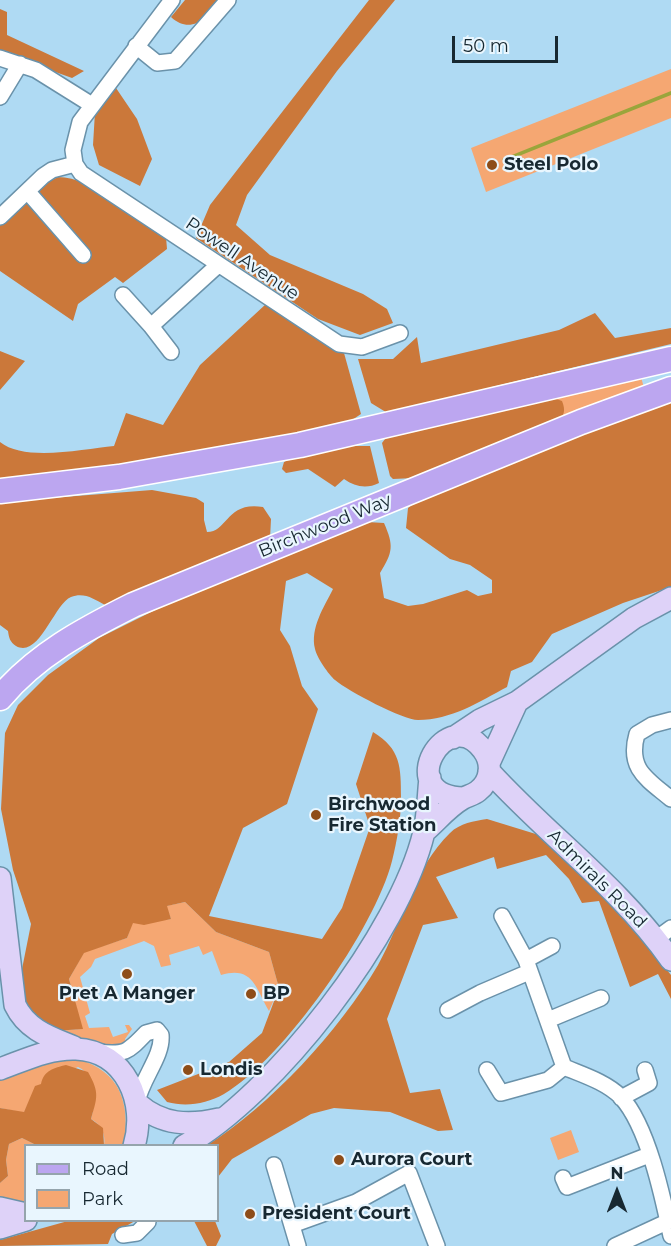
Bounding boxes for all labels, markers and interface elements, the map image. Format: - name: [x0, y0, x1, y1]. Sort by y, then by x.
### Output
- scale bar: [455, 24, 562, 62]
- text: 50 m: [463, 35, 509, 57]
- place label: Steel Polo: [504, 154, 598, 176]
- marker: Steel Polo: [485, 158, 499, 172]
- street label: Powell Avenue: [181, 213, 303, 305]
- street label: Birchwood Way: [255, 489, 395, 563]
- place label: Birchwood Fire Station: [328, 794, 437, 836]
- marker: Birchwood Fire Station: [309, 808, 323, 822]
- street label: Admirals Road: [543, 825, 651, 933]
- marker: Pret A Manger: [120, 967, 134, 981]
- place label: Pret A Manger: [59, 983, 195, 1005]
- place label: BP: [263, 983, 290, 1005]
- marker: BP: [244, 987, 258, 1001]
- place label: Londis: [200, 1059, 263, 1081]
- marker: Londis: [181, 1063, 195, 1077]
- legend: [24, 1144, 219, 1222]
- place label: Aurora Court: [351, 1149, 472, 1171]
- marker: Aurora Court: [332, 1153, 346, 1167]
- text: Road: [82, 1158, 129, 1180]
- north arrow: [587, 1162, 647, 1222]
- text: N: [611, 1164, 623, 1183]
- text: Park: [82, 1188, 123, 1210]
- place label: President Court: [262, 1203, 411, 1225]
- marker: President Court: [243, 1207, 257, 1221]

